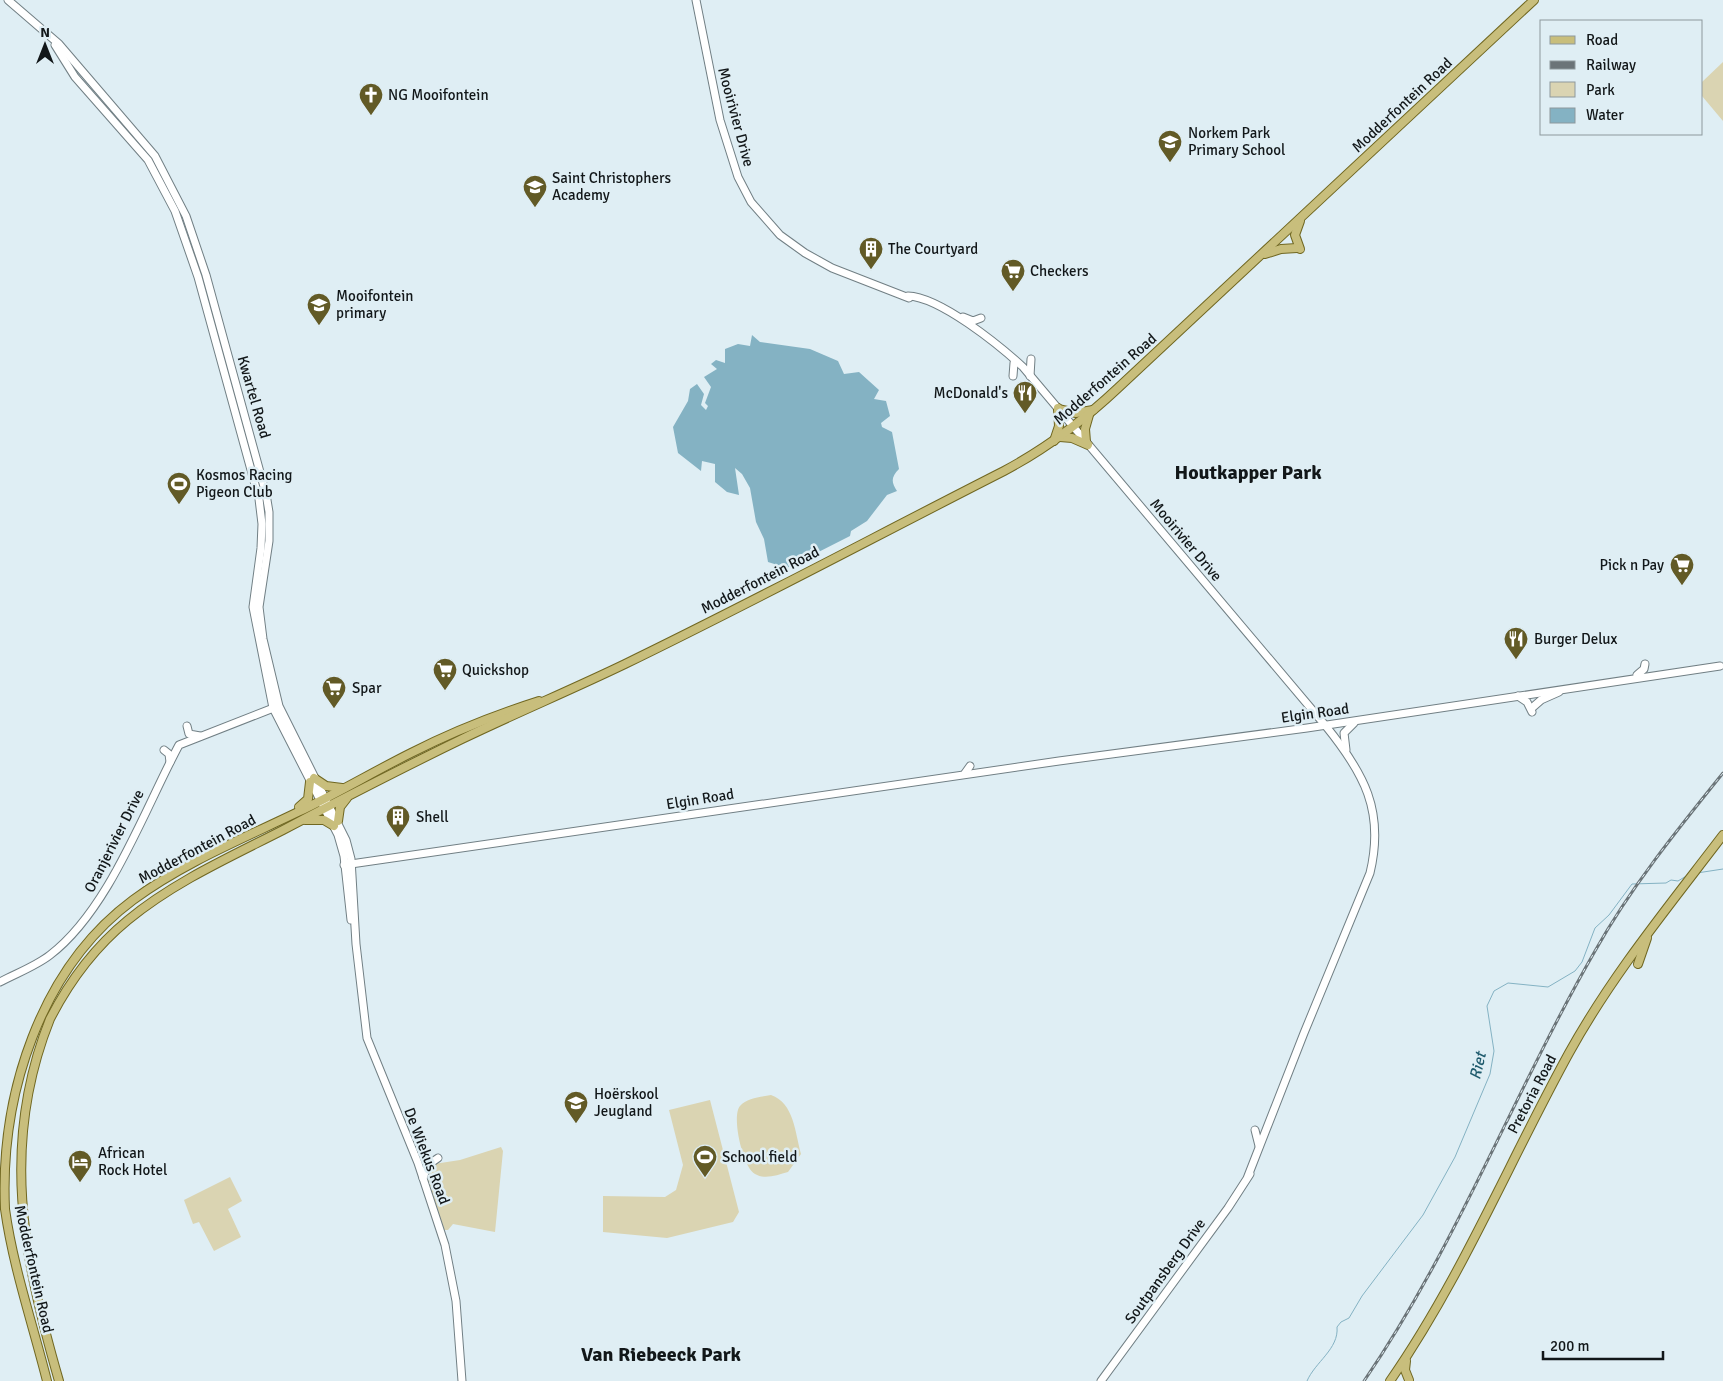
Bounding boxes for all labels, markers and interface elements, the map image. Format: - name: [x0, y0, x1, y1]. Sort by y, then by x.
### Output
- north arrow: [20, 20, 70, 70]
- legend: [1540, 20, 1703, 135]
- text: N: [40, 24, 50, 41]
- text: Road: [1586, 31, 1618, 49]
- street label: Modderfontein Road: [1348, 54, 1456, 156]
- text: Railway: [1586, 56, 1636, 74]
- street label: Mooirivier Drive: [714, 65, 758, 169]
- text: Park: [1586, 81, 1615, 99]
- church icon: NG Mooifontein: [358, 82, 384, 116]
- place label: NG Mooifontein: [388, 86, 489, 104]
- text: Water: [1586, 106, 1624, 124]
- place label: Norkem Park Primary School: [1188, 124, 1285, 159]
- school or university icon: Norkem Park Primary School: [1157, 129, 1183, 163]
- place label: Saint Christophers Academy: [552, 169, 671, 204]
- school or university icon: Saint Christophers Academy: [522, 174, 548, 208]
- building icon: The Courtyard: [858, 236, 884, 270]
- place label: The Courtyard: [888, 240, 978, 258]
- supermarket icon: Checkers: [1000, 258, 1026, 292]
- place label: Checkers: [1030, 262, 1089, 280]
- place label: Mooifontein primary: [336, 287, 413, 322]
- school or university icon: Mooifontein primary: [306, 292, 332, 326]
- street label: Modderfontein Road: [1050, 329, 1160, 429]
- street label: Kwartel Road: [234, 354, 274, 440]
- restaurant icon: McDonald's: [1012, 380, 1038, 414]
- place label: McDonald's: [934, 384, 1008, 402]
- district label: Houtkapper Park: [1174, 460, 1322, 485]
- place label: Kosmos Racing Pigeon Club: [196, 466, 293, 501]
- sports icon: Kosmos Racing Pigeon Club: [166, 471, 192, 505]
- street label: Mooirivier Drive: [1146, 495, 1226, 585]
- street label: Modderfontein Road: [698, 542, 822, 618]
- supermarket icon: Pick n Pay: [1669, 552, 1695, 586]
- place label: Pick n Pay: [1599, 556, 1664, 574]
- restaurant icon: Burger Delux: [1503, 626, 1529, 660]
- place label: Burger Delux: [1534, 630, 1618, 648]
- supermarket icon: Quickshop: [432, 657, 458, 691]
- place label: Quickshop: [462, 661, 529, 679]
- supermarket icon: Spar: [321, 675, 347, 709]
- place label: Spar: [352, 679, 382, 697]
- street label: Elgin Road: [1280, 699, 1350, 727]
- street label: Elgin Road: [665, 785, 735, 813]
- street label: Oranjerivier Drive: [80, 787, 148, 895]
- building icon: Shell: [385, 804, 411, 838]
- place label: Shell: [416, 808, 449, 826]
- street label: Modderfontein Road: [135, 810, 259, 888]
- water label: Riet: [1465, 1048, 1491, 1082]
- street label: Pretoria Road: [1504, 1051, 1560, 1137]
- place label: Hoërskool Jeugland: [594, 1085, 659, 1120]
- school or university icon: Hoërskool Jeugland: [563, 1090, 589, 1124]
- street label: De Wiekus Road: [400, 1105, 454, 1207]
- place label: African Rock Hotel: [98, 1144, 167, 1179]
- sports icon: School field: [692, 1144, 718, 1178]
- place label: School field: [722, 1148, 797, 1166]
- hotel icon: African Rock Hotel: [67, 1149, 93, 1183]
- street label: Modderfontein Road: [11, 1203, 57, 1335]
- street label: Soutpansberg Drive: [1121, 1215, 1209, 1327]
- scale bar: [1543, 1328, 1663, 1360]
- text: 200 m: [1550, 1337, 1590, 1355]
- district label: Van Riebeeck Park: [581, 1342, 742, 1367]

